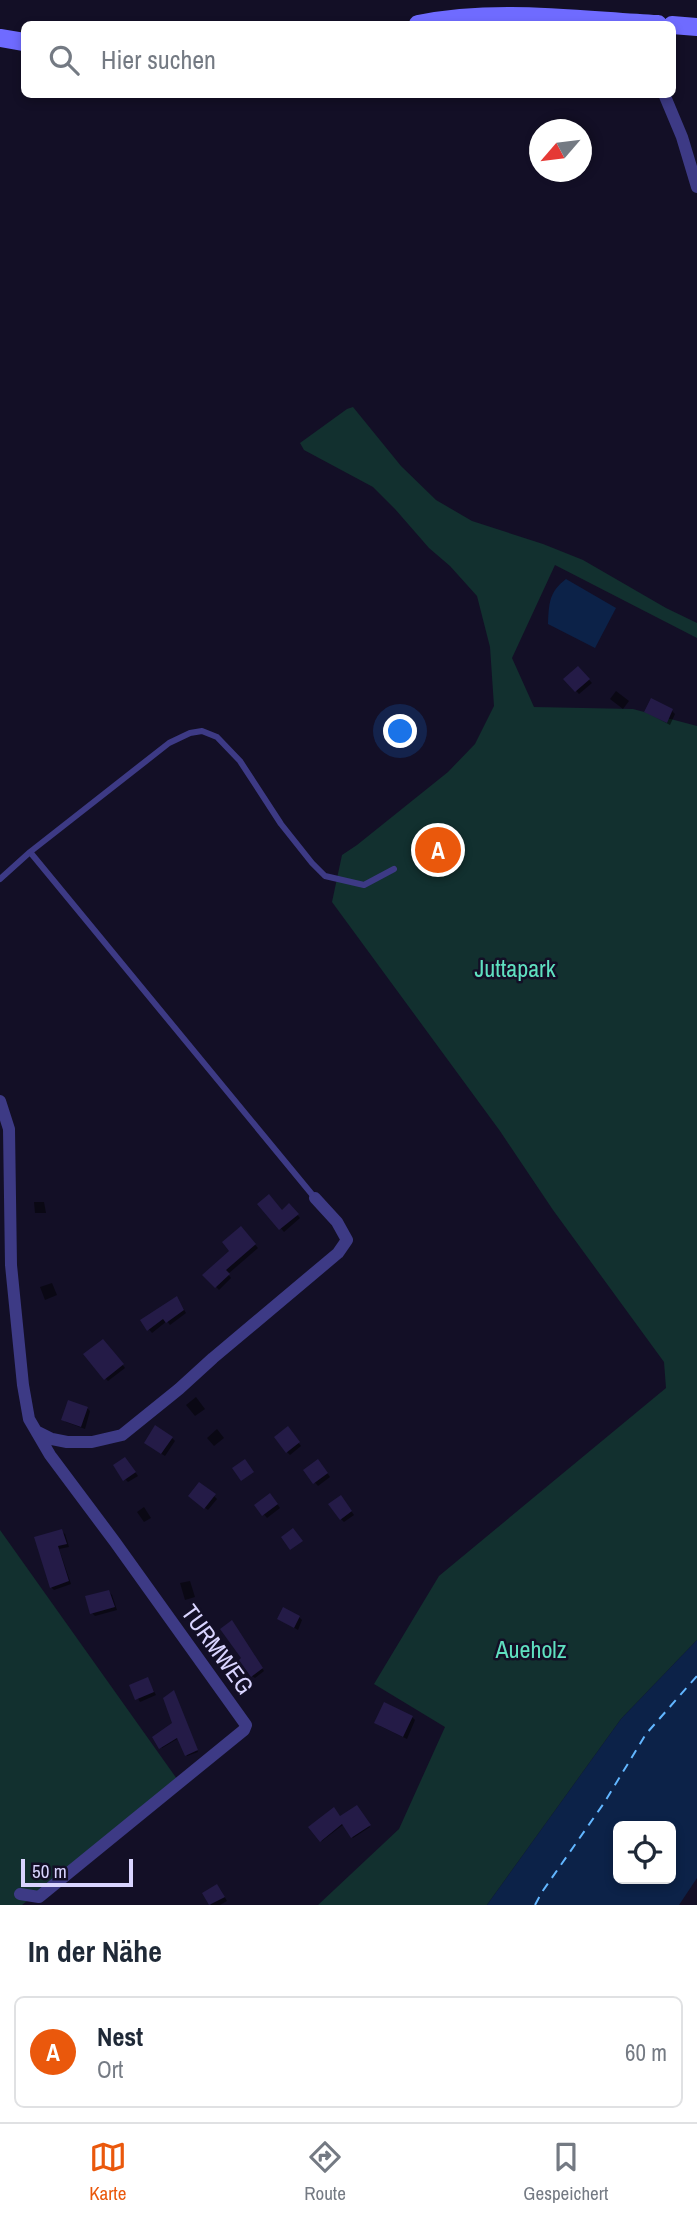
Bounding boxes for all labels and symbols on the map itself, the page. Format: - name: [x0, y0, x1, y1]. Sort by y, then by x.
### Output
- north arrow: [529, 119, 592, 182]
- your location: [383, 714, 417, 748]
- pin: A: [415, 824, 461, 876]
- park label: Juttapark: [475, 952, 556, 984]
- street label: TURMWEG: [175, 1598, 261, 1700]
- park label: Aueholz: [494, 1633, 567, 1665]
- scale bar: [21, 1856, 133, 1888]

